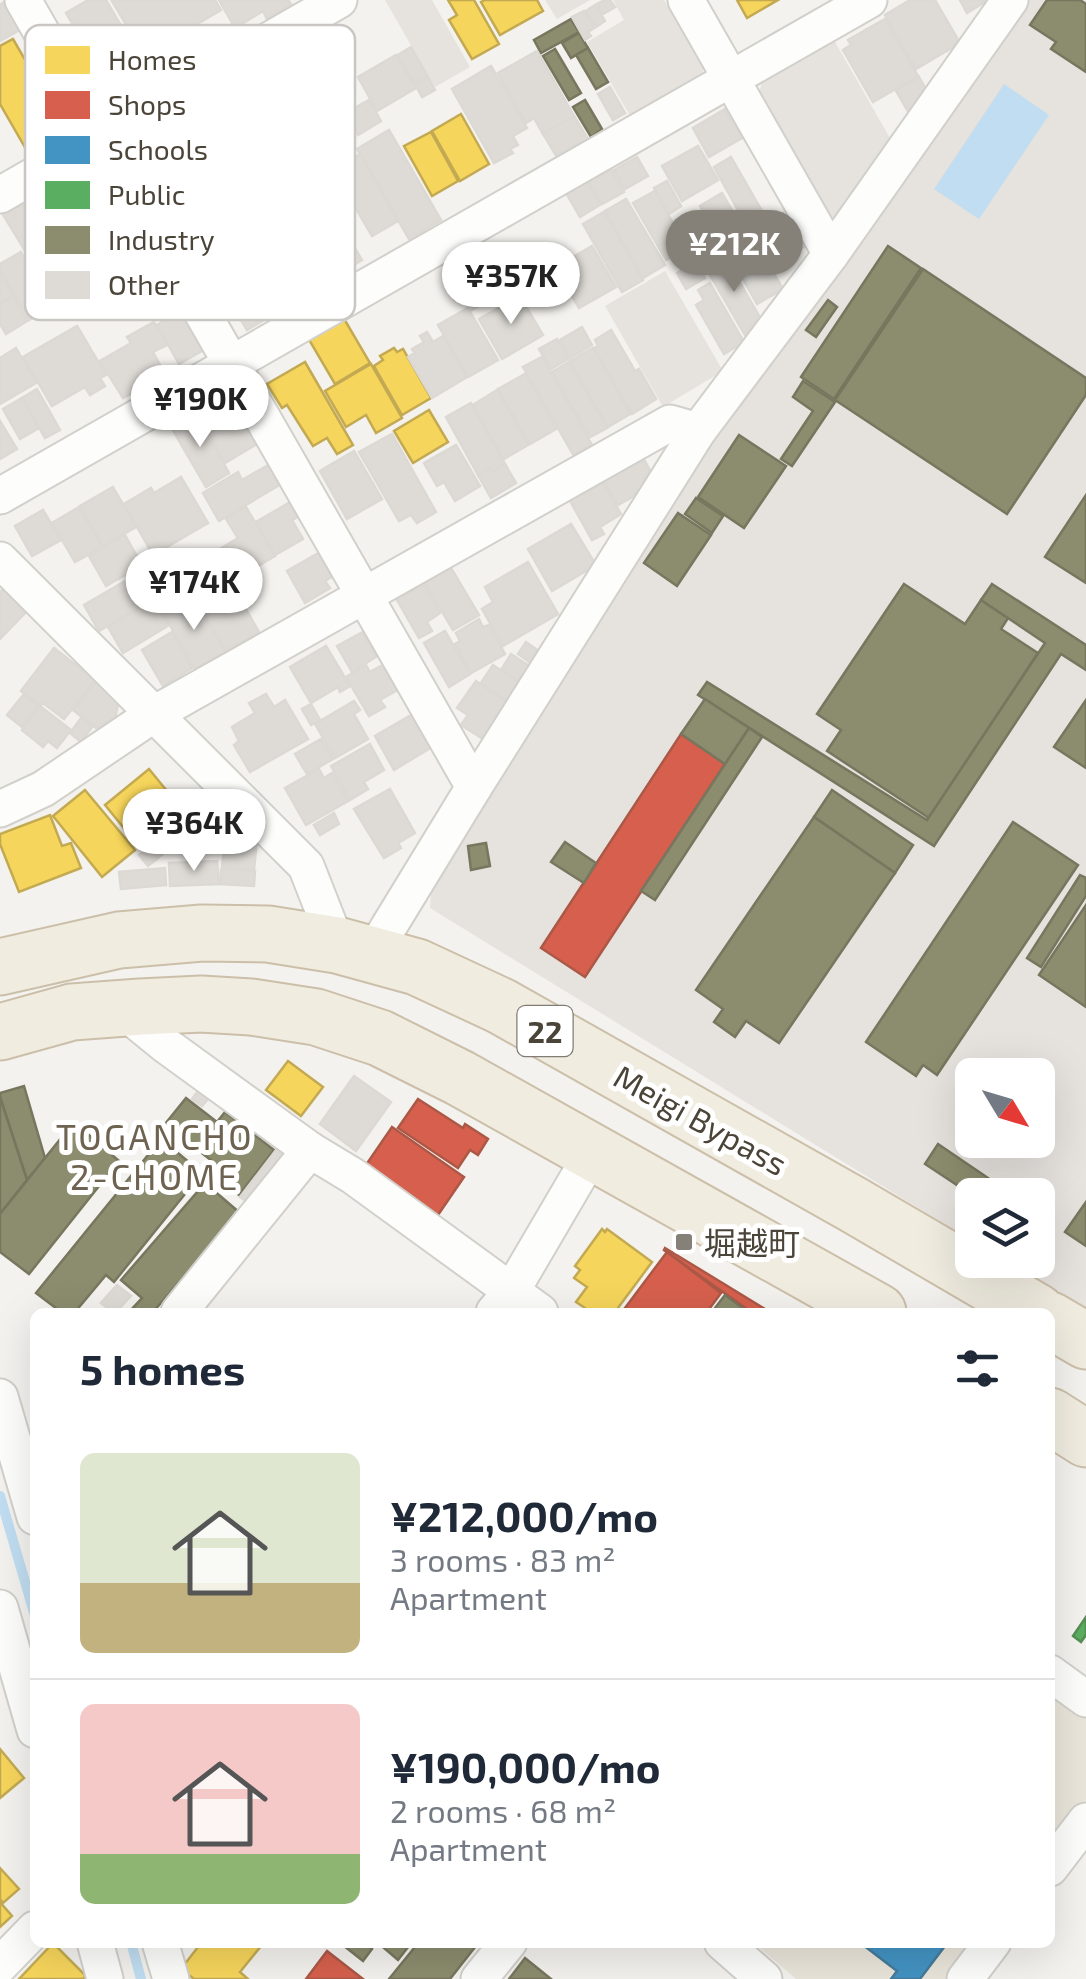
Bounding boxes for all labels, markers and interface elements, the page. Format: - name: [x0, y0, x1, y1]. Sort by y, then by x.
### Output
- legend: [25, 25, 355, 320]
- text: Homes: [108, 42, 196, 76]
- text: Shops: [108, 87, 186, 121]
- text: Schools: [108, 132, 208, 166]
- text: Public: [108, 177, 185, 211]
- pin: ¥212K: [664, 210, 804, 295]
- text: Industry: [108, 222, 215, 256]
- text: ¥212K: [688, 223, 780, 261]
- pin: ¥357K: [441, 242, 581, 327]
- text: ¥357K: [464, 255, 558, 293]
- text: Other: [108, 267, 180, 301]
- pin: ¥190K: [130, 365, 270, 450]
- text: ¥190K: [153, 378, 247, 416]
- pin: ¥174K: [124, 548, 264, 633]
- text: ¥174K: [148, 561, 240, 599]
- pin: ¥364K: [124, 789, 264, 874]
- text: ¥364K: [145, 802, 243, 840]
- road number: 22: [518, 1006, 572, 1056]
- street label: Meigi Bypass: [608, 1056, 794, 1182]
- north arrow: [955, 1058, 1055, 1158]
- map controls: [955, 1058, 1055, 1278]
- district label: TOGANCHO 2-CHOME: [56, 1115, 254, 1197]
- button: layers: [955, 1178, 1055, 1278]
- place label: 堀越町: [704, 1223, 800, 1261]
- marker: 堀越町: [673, 1231, 695, 1253]
- icon: filters: [950, 1341, 1005, 1396]
- text: 5 homes: [80, 1343, 245, 1393]
- text: ¥212,000/mo: [390, 1490, 658, 1540]
- icon: home: [160, 1493, 280, 1613]
- text: 3 rooms · 83 m²: [390, 1540, 615, 1578]
- text: Apartment: [390, 1578, 547, 1616]
- text: ¥190,000/mo: [390, 1741, 661, 1791]
- icon: home: [160, 1744, 280, 1864]
- text: 2 rooms · 68 m²: [390, 1791, 616, 1829]
- text: Apartment: [390, 1829, 547, 1867]

